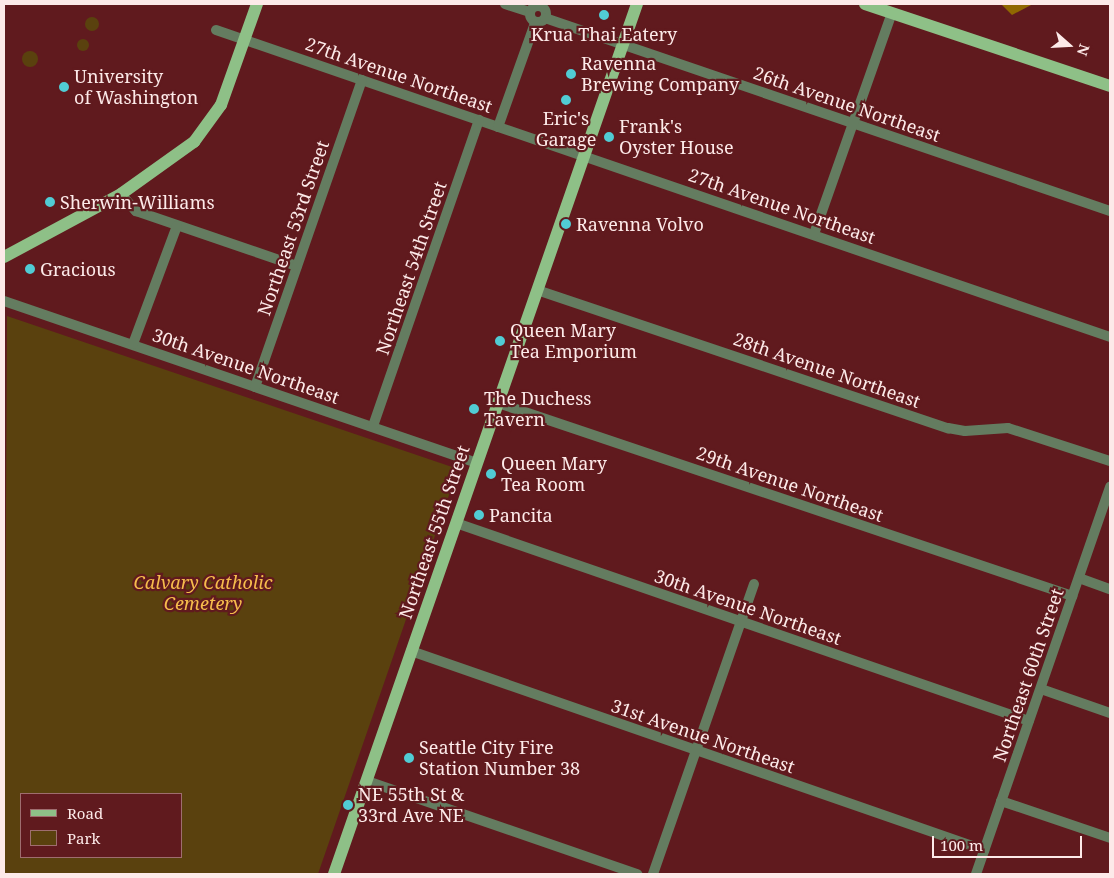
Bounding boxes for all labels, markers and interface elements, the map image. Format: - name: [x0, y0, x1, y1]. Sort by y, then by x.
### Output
- marker: Krua Thai Eatery: [598, 9, 610, 21]
- north arrow: [1044, 20, 1094, 70]
- place label: Krua Thai Eatery: [531, 23, 677, 45]
- street label: 27th Avenue Northeast: [303, 33, 495, 117]
- text: N: [1073, 42, 1094, 58]
- place label: Ravenna Brewing Company: [581, 53, 739, 96]
- street label: 26th Avenue Northeast: [751, 62, 943, 146]
- place label: University of Washington: [74, 66, 198, 108]
- marker: Ravenna Brewing Company: [565, 68, 577, 80]
- marker: University of Washington: [58, 81, 70, 93]
- marker: Eric's Garage: [560, 94, 572, 106]
- place label: Eric's Garage: [536, 108, 596, 150]
- place label: Frank's Oyster House: [619, 116, 734, 158]
- marker: Frank's Oyster House: [603, 131, 615, 143]
- street label: Northeast 53rd Street: [253, 138, 333, 318]
- street label: 27th Avenue Northeast: [686, 164, 878, 248]
- street label: Northeast 54th Street: [371, 178, 451, 358]
- place label: Sherwin-Williams: [60, 191, 215, 213]
- marker: Sherwin-Williams: [44, 196, 56, 208]
- place label: Ravenna Volvo: [576, 213, 704, 235]
- marker: Ravenna Volvo: [560, 218, 572, 230]
- place label: Gracious: [40, 258, 116, 280]
- marker: Gracious: [24, 263, 36, 275]
- place label: Queen Mary Tea Emporium: [510, 320, 637, 362]
- street label: 30th Avenue Northeast: [150, 324, 342, 408]
- street label: 28th Avenue Northeast: [731, 328, 923, 412]
- marker: Queen Mary Tea Emporium: [494, 335, 506, 347]
- place label: The Duchess Tavern: [484, 388, 591, 430]
- marker: The Duchess Tavern: [468, 403, 480, 415]
- street label: Northeast 55th Street: [394, 442, 474, 622]
- street label: 29th Avenue Northeast: [694, 442, 886, 526]
- place label: Queen Mary Tea Room: [501, 453, 607, 496]
- marker: Queen Mary Tea Room: [485, 468, 497, 480]
- place label: Pancita: [489, 504, 553, 526]
- marker: Pancita: [473, 509, 485, 521]
- street label: 30th Avenue Northeast: [652, 565, 844, 649]
- park label: Calvary Catholic Cemetery: [133, 572, 273, 614]
- street label: Northeast 60th Street: [988, 585, 1068, 765]
- street label: 31st Avenue Northeast: [608, 694, 798, 778]
- place label: Seattle City Fire Station Number 38: [419, 737, 580, 780]
- marker: Seattle City Fire Station Number 38: [403, 752, 415, 764]
- place label: NE 55th St & 33rd Ave NE: [358, 784, 464, 826]
- legend: [20, 793, 182, 858]
- marker: NE 55th St & 33rd Ave NE: [342, 799, 354, 811]
- text: Road: [67, 803, 103, 823]
- scale bar: [934, 826, 1084, 858]
- text: Park: [67, 828, 100, 848]
- text: 100 m: [940, 835, 983, 855]

